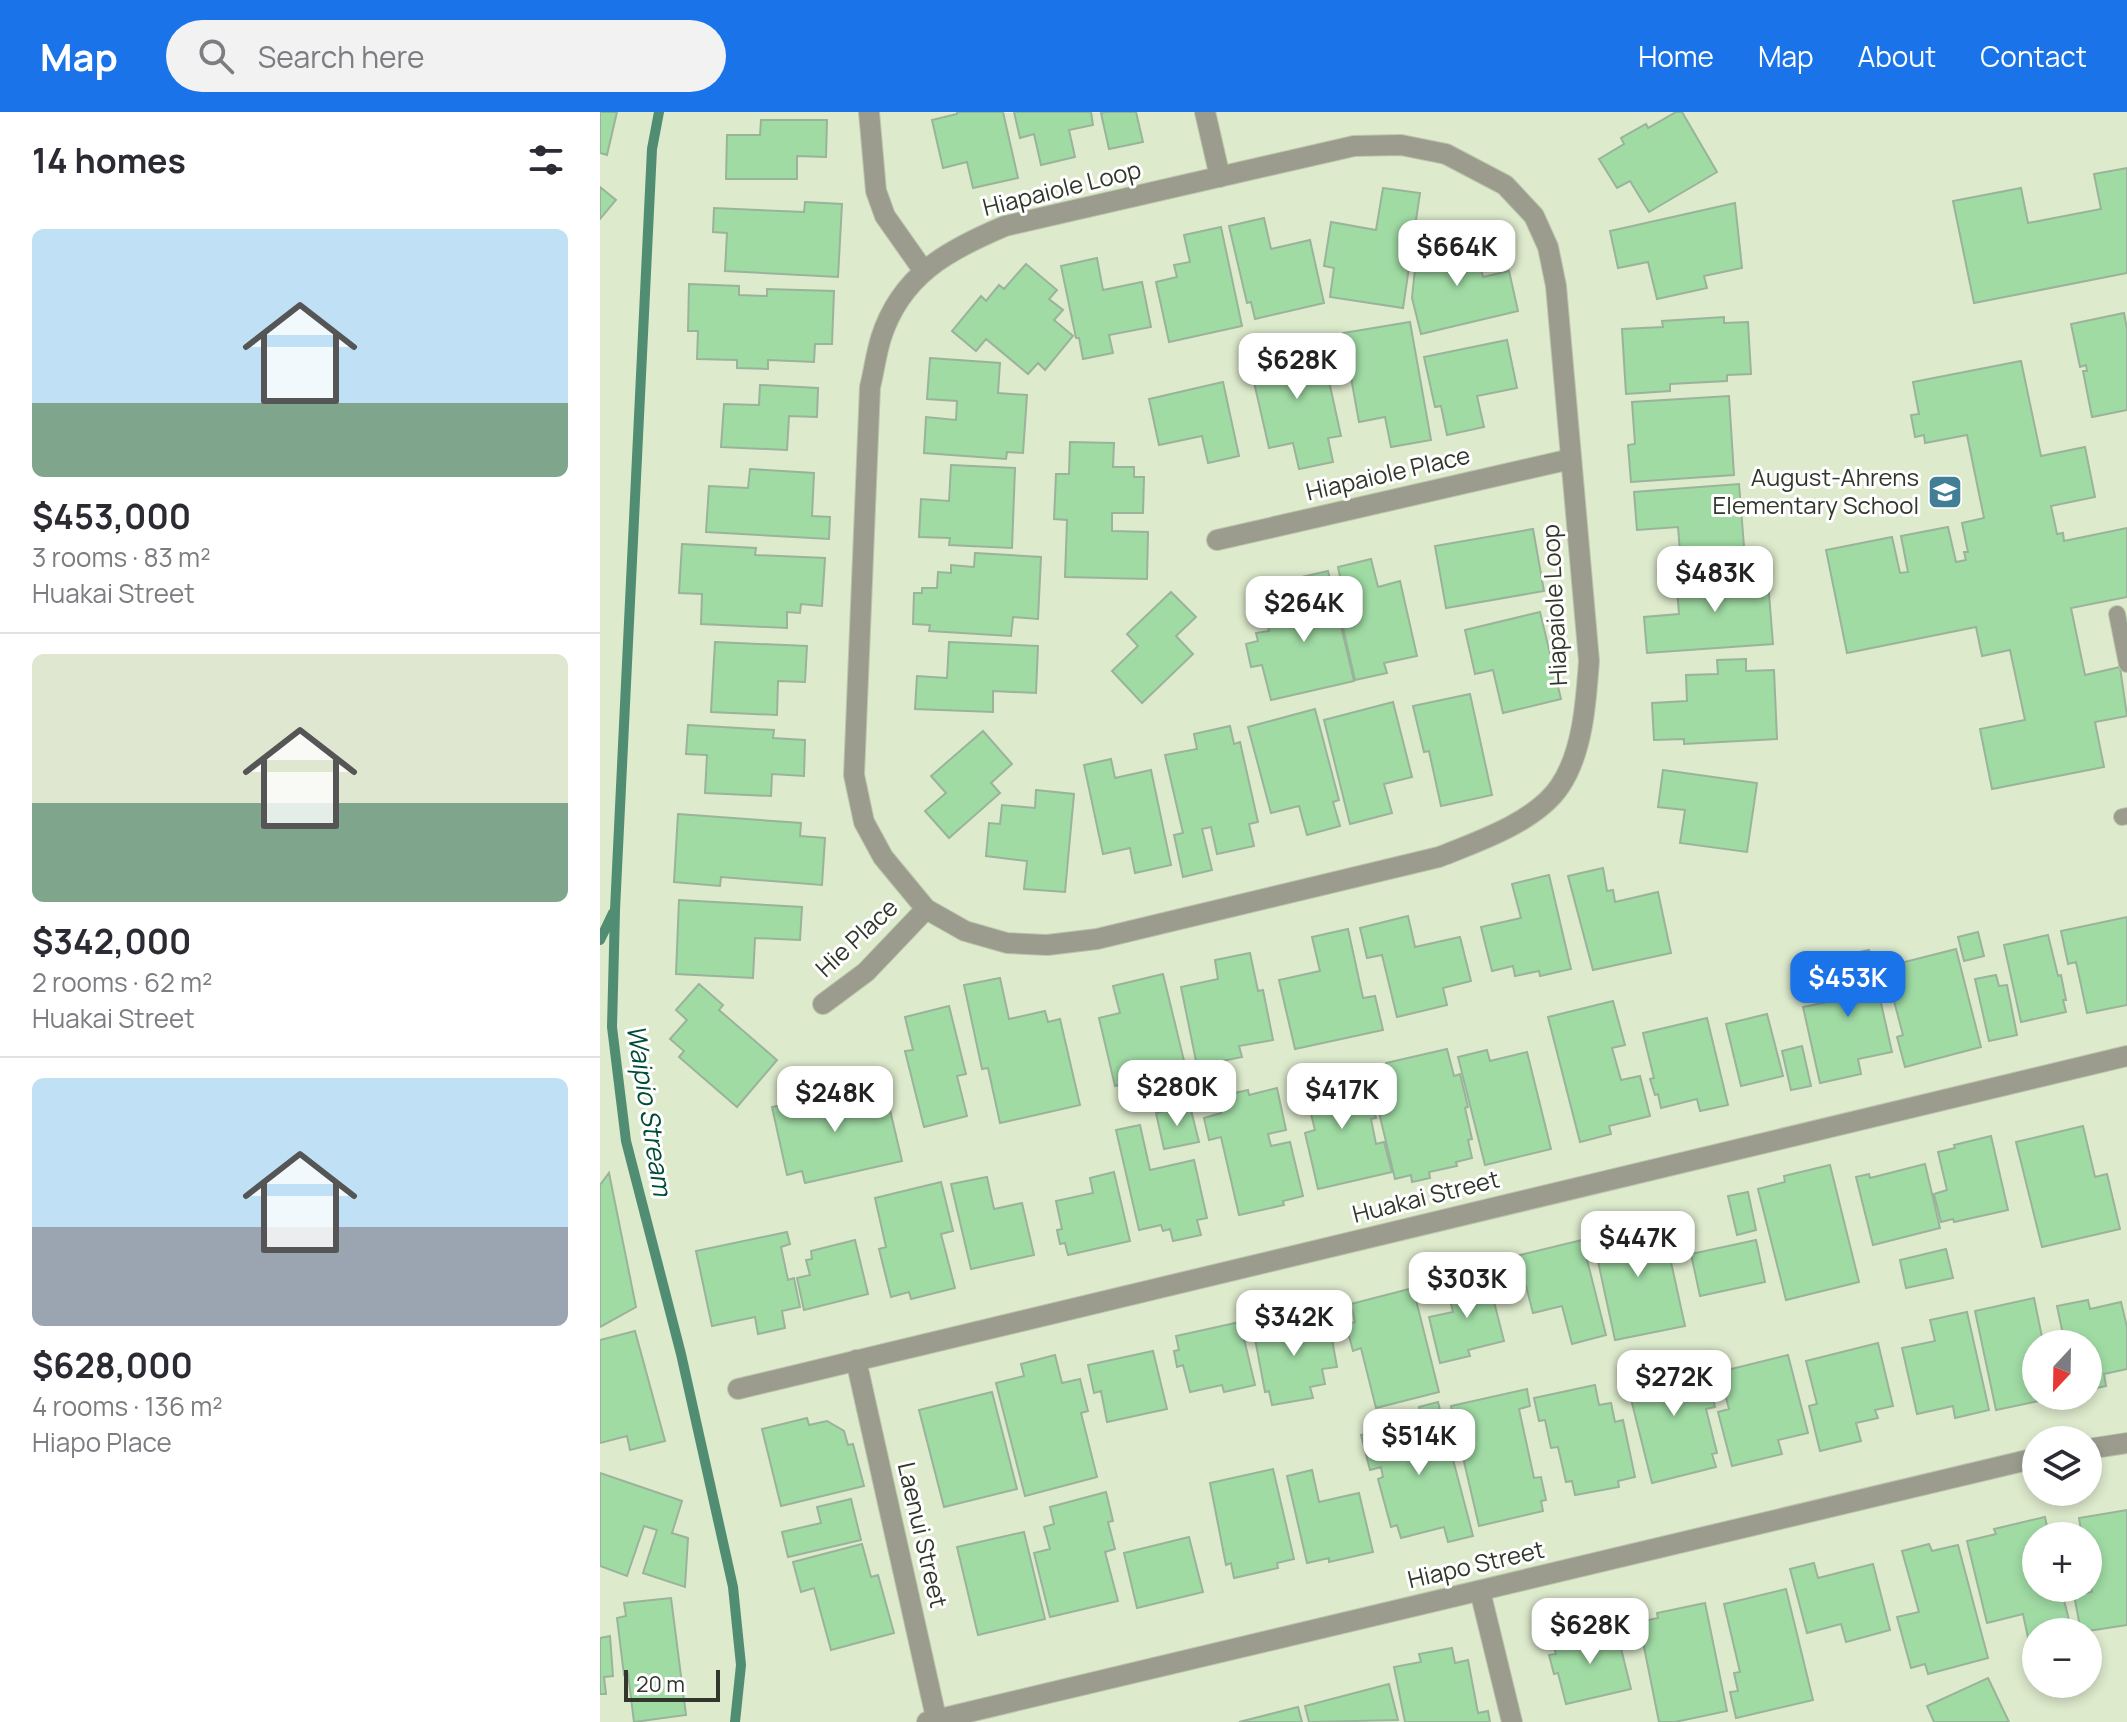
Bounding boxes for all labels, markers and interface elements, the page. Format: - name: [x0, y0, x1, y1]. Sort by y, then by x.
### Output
- search box: [166, 20, 726, 92]
- text: Map: [40, 30, 118, 82]
- icon: search: [194, 34, 238, 78]
- text: Search here: [258, 36, 425, 77]
- text: Home: [1638, 37, 1714, 75]
- text: Map: [1758, 37, 1814, 75]
- text: About: [1858, 37, 1936, 75]
- text: Contact: [1980, 37, 2087, 75]
- text: 14 homes: [32, 137, 186, 183]
- icon: filters: [524, 138, 568, 182]
- street label: Hiapaiole Loop: [979, 152, 1144, 223]
- pin: $664K: [1401, 220, 1513, 288]
- text: $664K: [1416, 228, 1498, 264]
- icon: home: [228, 281, 372, 425]
- pin: $628K: [1241, 333, 1353, 401]
- text: $628K: [1257, 341, 1337, 377]
- street label: Hiapaiole Place: [1302, 438, 1473, 507]
- place label: August-Ahrens Elementary School: [1713, 460, 1919, 521]
- school or university icon: August-Ahrens Elementary School: [1926, 473, 1964, 511]
- text: $453,000: [32, 493, 191, 539]
- street label: Hiapaiole Loop: [1533, 523, 1574, 687]
- text: 3 rooms · 83 m²: [32, 539, 211, 575]
- pin: $483K: [1659, 546, 1771, 614]
- text: $483K: [1675, 554, 1755, 590]
- text: Huakai Street: [32, 575, 195, 611]
- pin: $264K: [1248, 576, 1360, 644]
- text: $264K: [1264, 584, 1344, 620]
- icon: home: [228, 706, 372, 850]
- street label: Hie Place: [808, 890, 904, 983]
- text: $342,000: [32, 918, 192, 964]
- pin: $453K: [1792, 951, 1904, 1019]
- text: $453K: [1808, 959, 1888, 995]
- text: 2 rooms · 62 m²: [32, 964, 212, 1000]
- text: Huakai Street: [32, 1000, 195, 1036]
- water label: Waipio Stream: [619, 1022, 682, 1200]
- pin: $280K: [1121, 1060, 1233, 1128]
- pin: $417K: [1286, 1063, 1398, 1131]
- pin: $248K: [779, 1066, 891, 1134]
- text: $280K: [1136, 1068, 1218, 1104]
- text: $417K: [1305, 1071, 1379, 1107]
- text: $248K: [795, 1074, 875, 1110]
- icon: home: [228, 1130, 372, 1274]
- street label: Huakai Street: [1349, 1161, 1502, 1230]
- pin: $447K: [1582, 1211, 1694, 1279]
- text: $447K: [1599, 1219, 1677, 1255]
- pin: $303K: [1411, 1252, 1523, 1320]
- text: $303K: [1427, 1260, 1507, 1296]
- pin: $342K: [1238, 1290, 1350, 1358]
- text: $342K: [1254, 1298, 1334, 1334]
- north arrow: [2022, 1330, 2102, 1410]
- map controls: [2022, 1330, 2102, 1698]
- text: $628,000: [32, 1342, 193, 1388]
- pin: $272K: [1618, 1350, 1730, 1418]
- text: $272K: [1635, 1358, 1713, 1394]
- text: 4 rooms · 136 m²: [32, 1388, 223, 1424]
- pin: $514K: [1363, 1409, 1475, 1477]
- text: $514K: [1381, 1417, 1457, 1453]
- text: Hiapo Place: [32, 1424, 172, 1460]
- button: layers: [2022, 1426, 2102, 1506]
- street label: Laenui Street: [891, 1459, 956, 1611]
- button: +: [2022, 1522, 2102, 1602]
- street label: Hiapo Street: [1404, 1532, 1547, 1595]
- pin: $628K: [1534, 1598, 1646, 1666]
- text: $628K: [1550, 1606, 1630, 1642]
- button: −: [2022, 1618, 2102, 1698]
- scale bar: [624, 1666, 720, 1702]
- text: 20 m: [636, 1669, 685, 1699]

